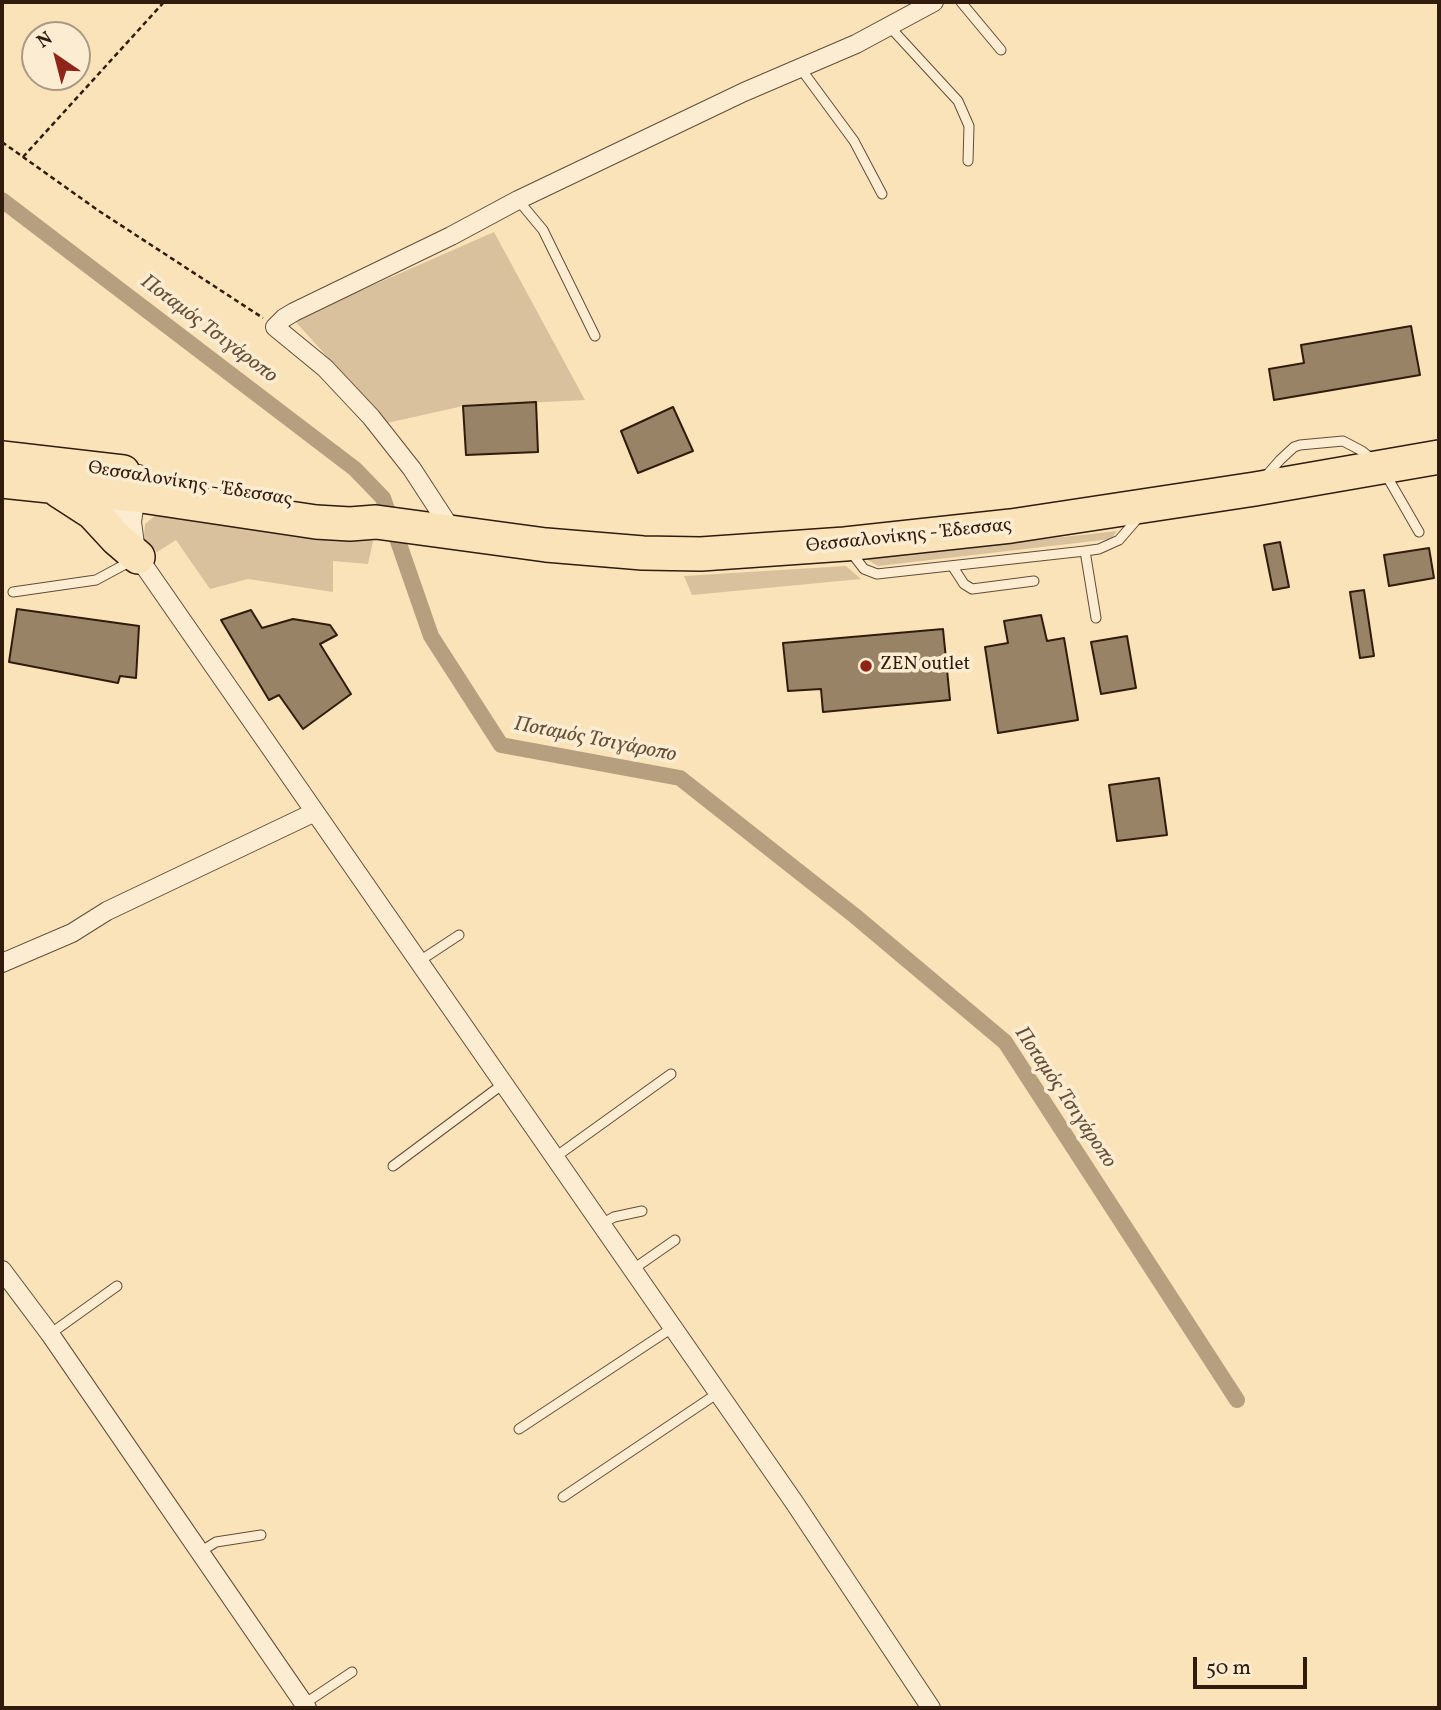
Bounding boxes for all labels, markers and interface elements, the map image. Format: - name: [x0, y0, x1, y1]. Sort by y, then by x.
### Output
- north arrow: [21, 21, 91, 91]
- text: N: [32, 26, 58, 55]
- water label: Ποταμός Τσιγάροπο: [135, 270, 281, 390]
- street label: Θεσσαλονίκης - Έδεσσας: [86, 458, 294, 512]
- street label: Θεσσαλονίκης - Έδεσσας: [805, 515, 1013, 559]
- place label: ZEN outlet: [880, 655, 970, 677]
- marker: ZEN outlet: [858, 658, 874, 674]
- water label: Ποταμός Τσιγάροπο: [512, 713, 678, 769]
- water label: Ποταμός Τσιγάροπο: [1007, 1023, 1121, 1173]
- scale bar: [1196, 1644, 1310, 1688]
- text: 50 m: [1206, 1654, 1251, 1683]

